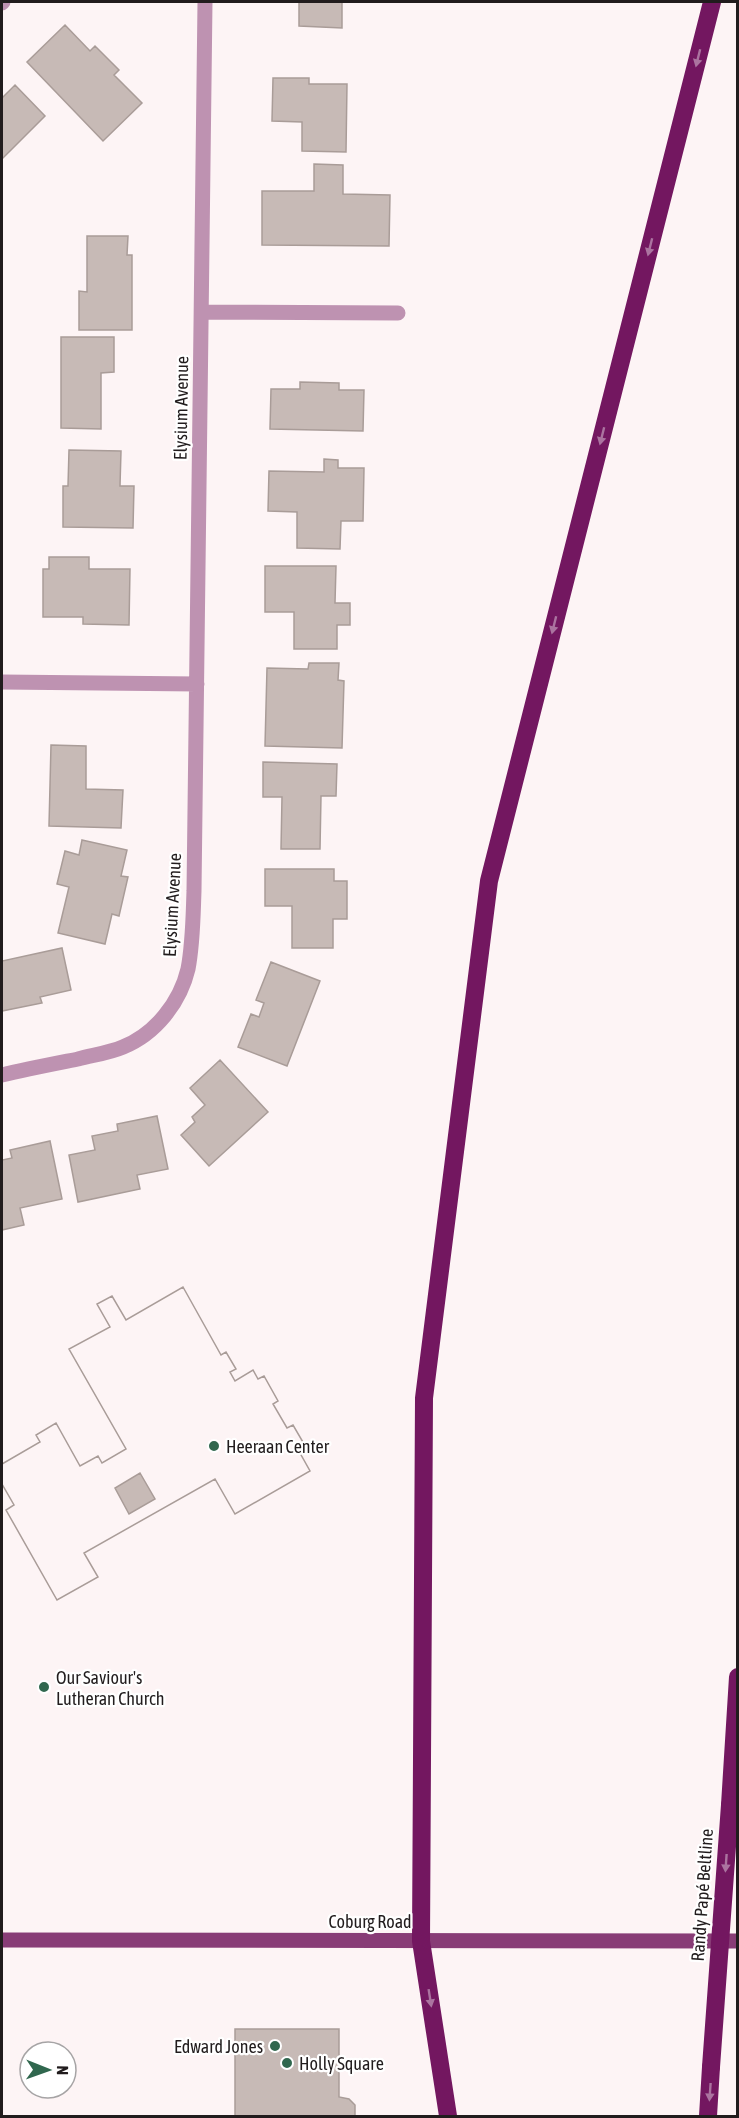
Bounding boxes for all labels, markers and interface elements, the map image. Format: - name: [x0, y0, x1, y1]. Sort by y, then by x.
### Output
- one-way arrow: [692, 49, 702, 67]
- one-way arrow: [644, 238, 654, 256]
- street label: Elysium Avenue: [170, 356, 192, 460]
- one-way arrow: [596, 427, 606, 445]
- one-way arrow: [549, 616, 558, 634]
- street label: Elysium Avenue: [159, 852, 185, 958]
- place label: Heeraan Center: [226, 1436, 330, 1457]
- marker: Heeraan Center: [207, 1439, 221, 1453]
- place label: Our Saviour's Lutheran Church: [56, 1667, 165, 1709]
- marker: Our Saviour's Lutheran Church: [37, 1680, 51, 1694]
- street label: Randy Papé Beltline: [687, 1828, 717, 1962]
- one-way arrow: [721, 1853, 730, 1872]
- street label: Coburg Road: [328, 1911, 412, 1932]
- one-way arrow: [425, 1989, 434, 2008]
- place label: Edward Jones: [174, 2036, 263, 2057]
- marker: Edward Jones: [268, 2039, 282, 2053]
- north arrow: [18, 2040, 78, 2100]
- place label: Holly Square: [299, 2053, 384, 2074]
- marker: Holly Square: [280, 2056, 294, 2070]
- text: N: [54, 2065, 72, 2075]
- one-way arrow: [705, 2082, 714, 2101]

